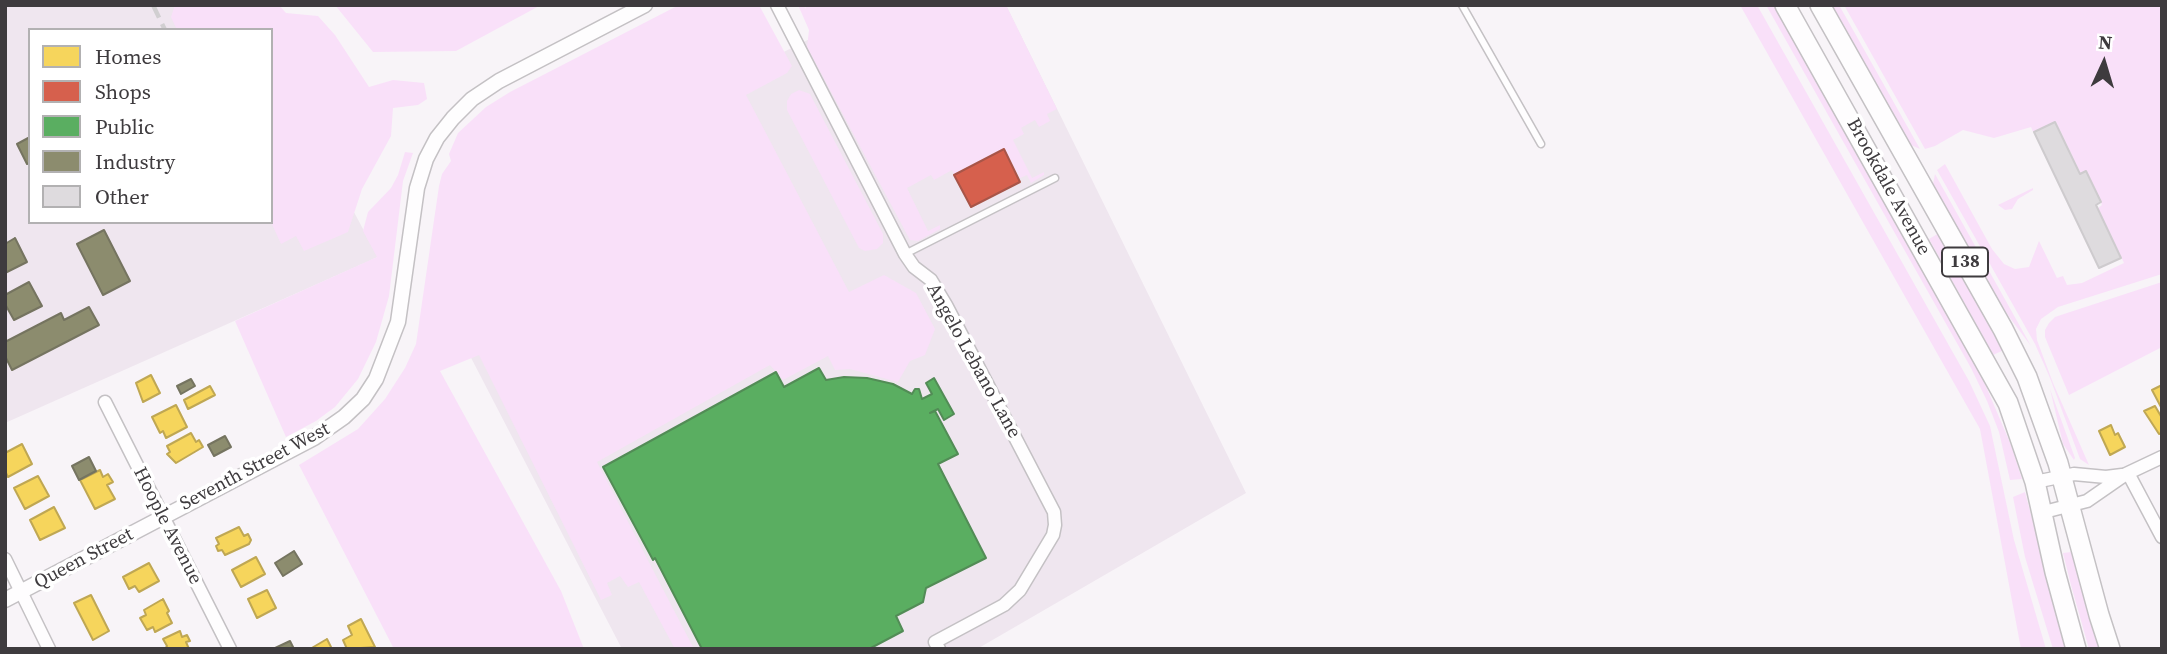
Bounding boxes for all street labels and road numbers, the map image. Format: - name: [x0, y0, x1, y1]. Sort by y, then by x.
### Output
- street label: Brookdale Avenue: [1841, 115, 1935, 259]
- road number: 138: [1942, 248, 1988, 276]
- street label: Angelo Lebano Lane: [921, 280, 1025, 442]
- street label: Seventh Street West: [176, 418, 334, 516]
- street label: Hoople Avenue: [128, 464, 206, 588]
- street label: Queen Street: [31, 523, 137, 595]

